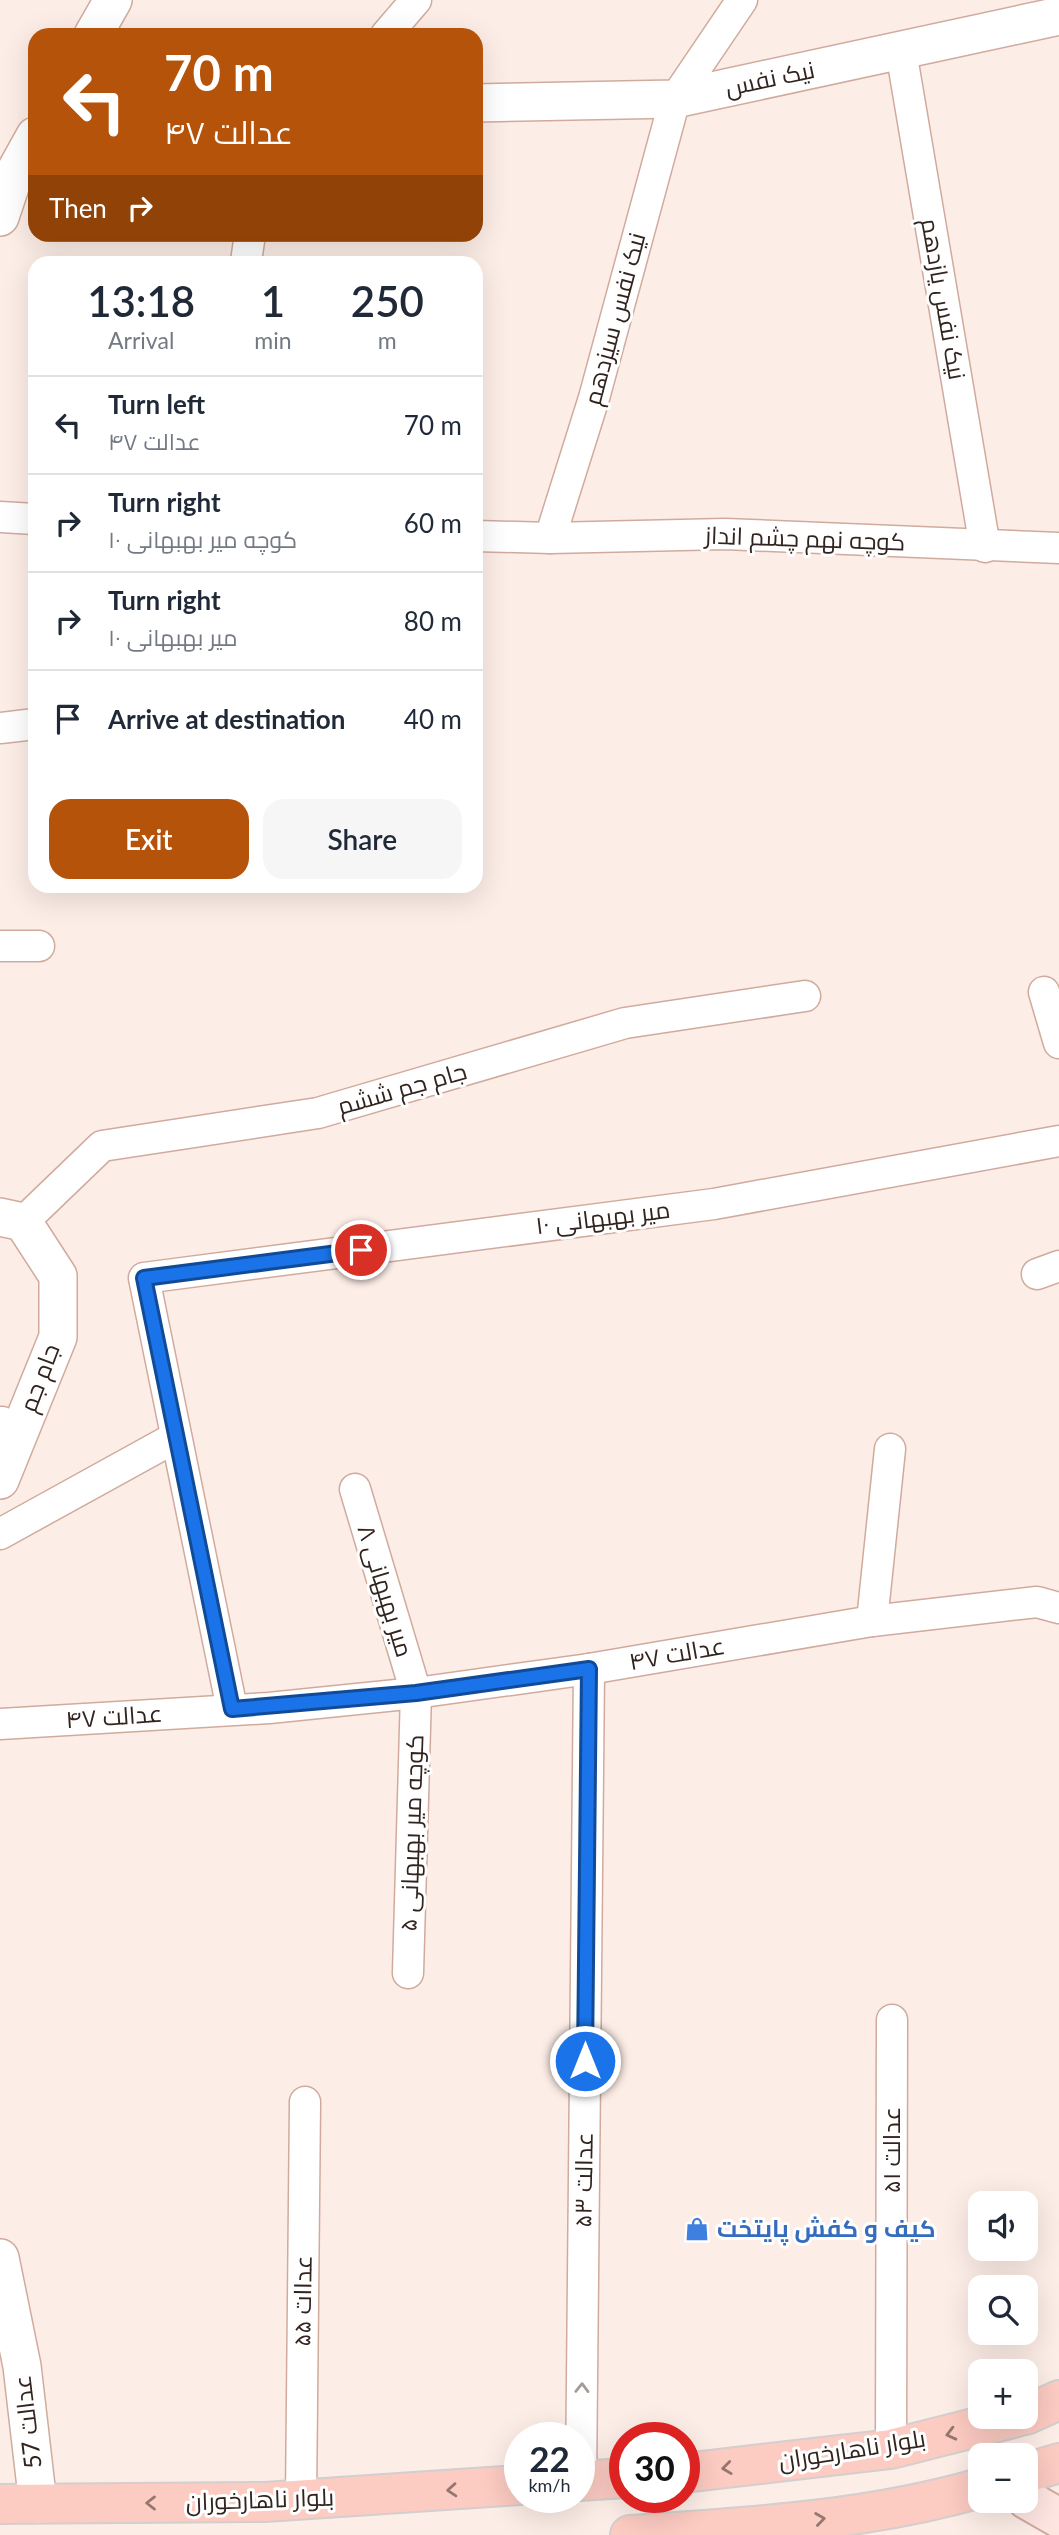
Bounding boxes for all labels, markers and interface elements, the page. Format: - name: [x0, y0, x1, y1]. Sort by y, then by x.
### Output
- text: 70 m: [164, 43, 274, 101]
- street label: نیک نفس: [722, 54, 817, 102]
- icon: left: [49, 56, 140, 147]
- text: عدالت ۴۷: [164, 112, 293, 151]
- icon: right: [121, 189, 159, 227]
- text: Then: [49, 192, 107, 224]
- street label: نیک نفس یازدهم: [913, 216, 973, 382]
- street label: نیک نفس سیزدهم: [577, 229, 653, 409]
- text: 13:18: [87, 276, 195, 326]
- text: 1: [261, 276, 285, 326]
- text: 250: [351, 276, 424, 326]
- text: Arrival: [108, 326, 174, 354]
- text: min: [254, 326, 292, 354]
- text: m: [378, 326, 397, 354]
- text: Turn left: [108, 388, 205, 420]
- icon: left: [49, 406, 87, 444]
- text: 70 m: [404, 409, 462, 441]
- text: عدالت ۴۷: [108, 427, 201, 455]
- text: Turn right: [108, 486, 221, 518]
- icon: right: [49, 504, 87, 542]
- text: 60 m: [404, 507, 462, 539]
- street label: کوچه نهم چشم انداز: [702, 519, 906, 558]
- text: کوچه میر بهبهانی ۱۰: [108, 525, 297, 553]
- text: Turn right: [108, 584, 221, 616]
- icon: right: [49, 602, 87, 640]
- text: 80 m: [404, 605, 462, 637]
- text: ۱۰ میر بهبهانی: [108, 623, 238, 651]
- icon: arrive: [49, 700, 87, 738]
- text: Arrive at destination: [108, 703, 345, 735]
- text: 40 m: [404, 703, 462, 735]
- button: Exit: [49, 799, 249, 879]
- button: Share: [263, 799, 462, 879]
- street label: جام جم ششم: [334, 1055, 470, 1123]
- street label: ۱۰ میر بهبهانی: [534, 1194, 672, 1240]
- pin: [331, 1220, 391, 1280]
- icon: arrive: [342, 1231, 380, 1269]
- street label: جام جم: [12, 1339, 68, 1417]
- street label: ۸ میر بهبهانی: [352, 1521, 420, 1660]
- street label: عدالت ۴۷: [627, 1630, 727, 1675]
- street label: عدالت ۴۷: [65, 1698, 163, 1733]
- street label: کوچه میر بهبهانی ۵: [393, 1734, 431, 1932]
- position arrow: [548, 2024, 622, 2098]
- street label: عدالت ۵۱: [876, 2107, 905, 2193]
- street label: عدالت ۵۳: [567, 2132, 598, 2228]
- map controls: [968, 2191, 1038, 2513]
- button: sound: [968, 2191, 1038, 2261]
- place label: کیف و کفش پایتخت: [717, 2213, 936, 2246]
- shop icon: کیف و کفش پایتخت: [683, 2215, 711, 2243]
- street label: عداات ۵۵: [286, 2255, 317, 2347]
- button: search: [968, 2275, 1038, 2345]
- button: +: [968, 2359, 1038, 2429]
- street label: عدالت 57: [6, 2374, 47, 2470]
- one-way arrow: [574, 2382, 590, 2393]
- speed limit sign: 30: [609, 2422, 700, 2513]
- street label: بلوار ناهارخوران: [776, 2423, 928, 2475]
- one-way arrow: [945, 2426, 957, 2440]
- text: 22: [529, 2437, 570, 2479]
- button: −: [968, 2443, 1038, 2513]
- one-way arrow: [721, 2460, 732, 2475]
- text: km/h: [528, 2474, 571, 2496]
- street label: بلوار ناهارخوران: [185, 2481, 335, 2517]
- one-way arrow: [446, 2482, 457, 2497]
- one-way arrow: [145, 2495, 156, 2511]
- one-way arrow: [814, 2512, 825, 2527]

